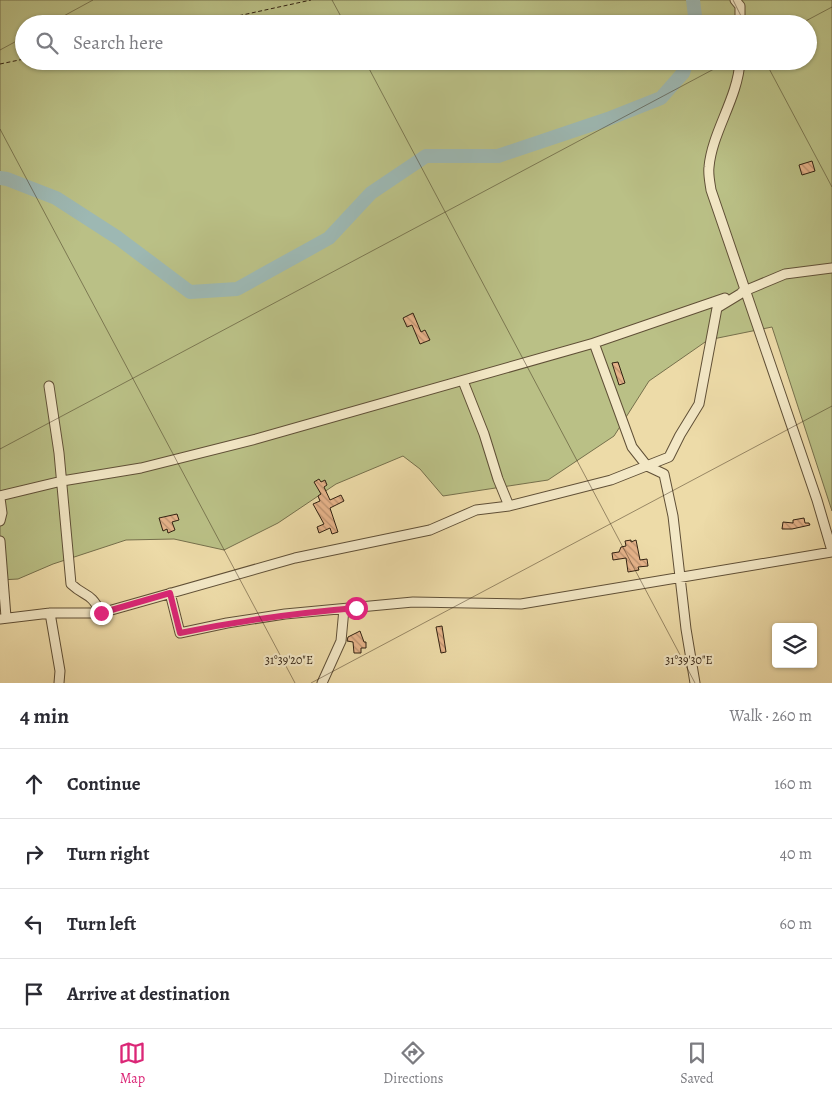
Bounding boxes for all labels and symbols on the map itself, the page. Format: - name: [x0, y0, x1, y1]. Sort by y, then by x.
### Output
- route start: [345, 597, 368, 620]
- route end: [90, 602, 113, 625]
- text: 31°39'20"E: [265, 652, 313, 668]
- text: 31°39'30"E: [665, 652, 713, 668]

